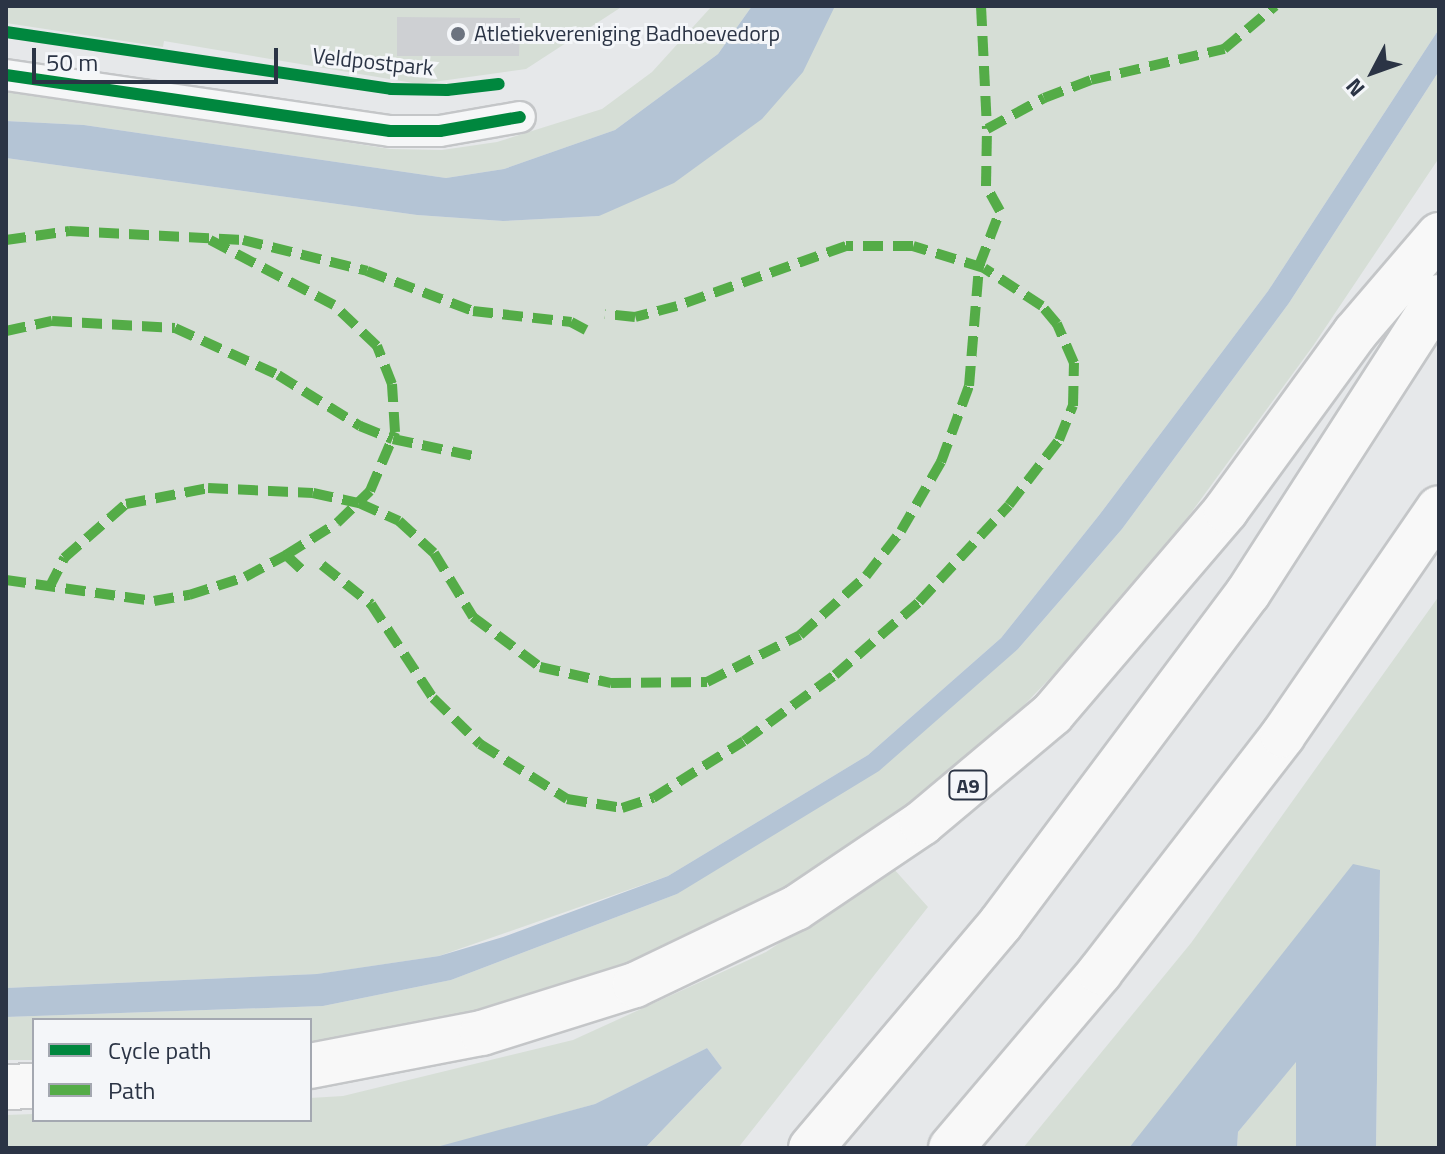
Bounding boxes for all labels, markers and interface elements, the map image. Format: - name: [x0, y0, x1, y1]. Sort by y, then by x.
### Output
- place label: Atletiekvereniging Badhoevedorp: [474, 21, 780, 47]
- marker: Atletiekvereniging Badhoevedorp: [449, 25, 467, 43]
- scale bar: [36, 32, 282, 82]
- north arrow: [1333, 32, 1413, 112]
- street label: Veldpostpark: [311, 43, 435, 81]
- text: 50 m: [46, 44, 98, 80]
- text: N: [1337, 71, 1373, 105]
- road number: A9: [948, 769, 988, 801]
- legend: [32, 1018, 312, 1122]
- text: Cycle path: [108, 1032, 211, 1068]
- text: Path: [108, 1072, 155, 1108]

